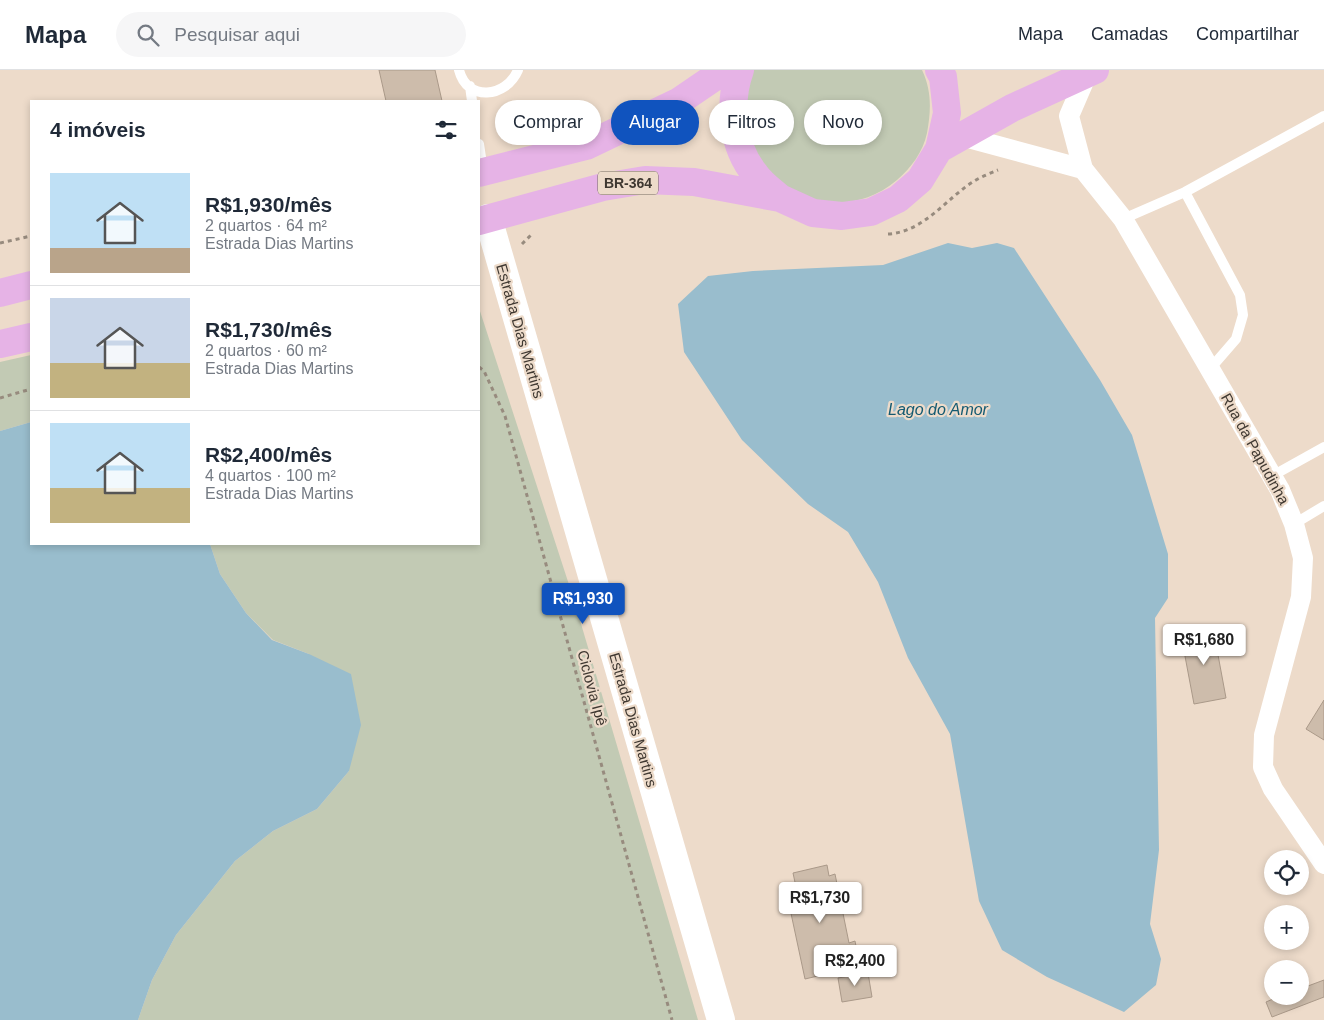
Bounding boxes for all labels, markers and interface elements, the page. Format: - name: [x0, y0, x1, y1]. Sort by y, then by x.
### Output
- search box: [116, 12, 466, 57]
- text: Mapa: [25, 21, 86, 48]
- icon: search: [134, 21, 162, 49]
- text: Pesquisar aqui: [174, 24, 300, 45]
- text: Mapa: [1018, 24, 1063, 44]
- text: Camadas: [1091, 24, 1168, 44]
- text: Compartilhar: [1196, 24, 1299, 44]
- chip: Comprar: [495, 100, 601, 145]
- chip: Alugar: [611, 100, 699, 145]
- chip: Filtros: [709, 100, 794, 145]
- chip: Novo: [804, 100, 882, 145]
- icon: filters: [432, 116, 460, 144]
- text: 4 imóveis: [50, 118, 146, 141]
- road number: BR-364: [598, 172, 658, 195]
- icon: home: [90, 193, 150, 253]
- text: R$1,930/mês: [205, 193, 332, 216]
- text: 2 quartos · 64 m²: [205, 217, 327, 234]
- text: Estrada Dias Martins: [205, 235, 354, 252]
- street label: Estrada Dias Martins: [493, 262, 548, 400]
- icon: home: [90, 318, 150, 378]
- text: R$1,730/mês: [205, 318, 332, 341]
- text: 2 quartos · 60 m²: [205, 342, 327, 359]
- text: Estrada Dias Martins: [205, 360, 354, 377]
- street label: Rua da Papudinha: [1218, 390, 1293, 508]
- water label: Lago do Amor: [888, 401, 989, 418]
- icon: home: [90, 443, 150, 503]
- text: R$2,400/mês: [205, 443, 332, 466]
- text: 4 quartos · 100 m²: [205, 467, 336, 484]
- text: Estrada Dias Martins: [205, 485, 354, 502]
- pin: R$1,930: [537, 582, 629, 625]
- text: R$1,930: [553, 590, 613, 607]
- pin: R$1,680: [1158, 624, 1250, 666]
- text: R$1,680: [1174, 631, 1234, 648]
- street label: Ciclovia Ipê: [574, 648, 611, 728]
- street label: Estrada Dias Martins: [606, 651, 661, 789]
- map controls: [1264, 850, 1309, 1005]
- button: locate: [1264, 850, 1309, 895]
- pin: R$1,730: [774, 882, 866, 924]
- text: R$1,730: [790, 889, 850, 906]
- button: +: [1264, 905, 1309, 950]
- pin: R$2,400: [809, 944, 901, 987]
- text: R$2,400: [825, 952, 885, 969]
- button: −: [1264, 960, 1309, 1005]

